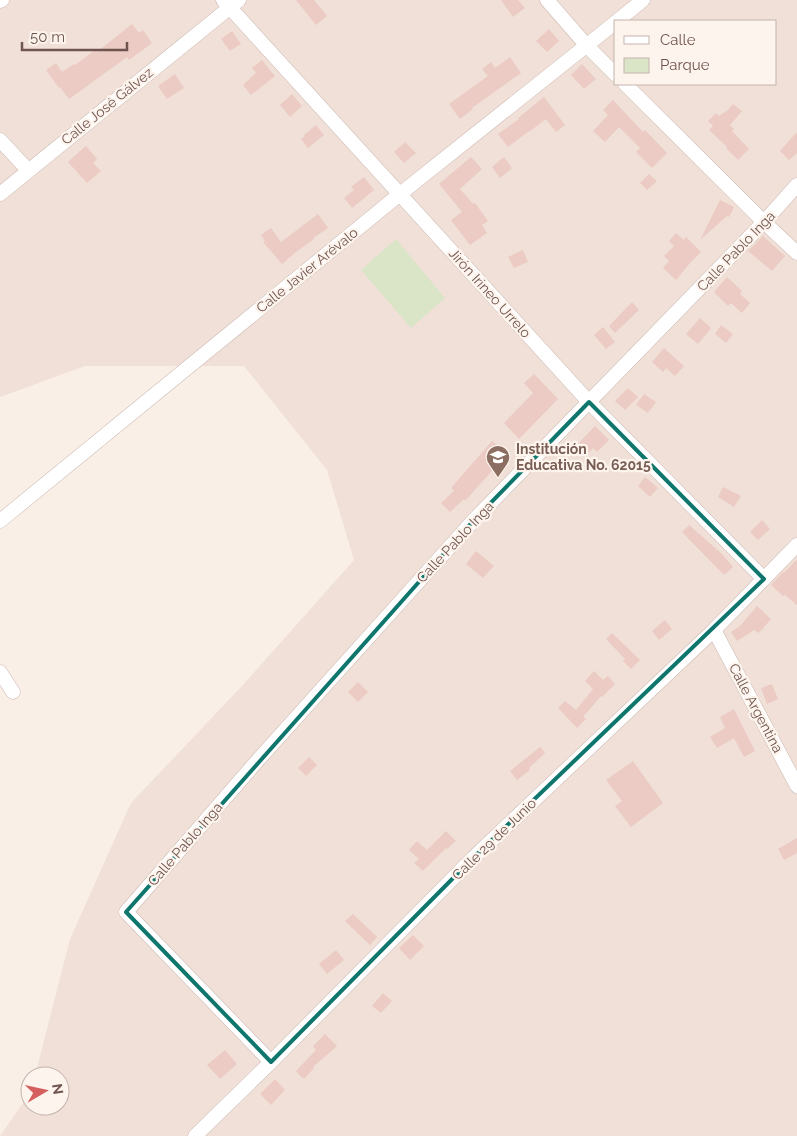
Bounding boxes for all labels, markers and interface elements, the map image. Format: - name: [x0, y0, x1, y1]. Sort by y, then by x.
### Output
- scale bar: [22, 20, 128, 52]
- legend: [614, 20, 777, 85]
- text: 50 m: [30, 28, 65, 46]
- text: Calle: [660, 31, 696, 49]
- text: Parque: [660, 56, 710, 74]
- street label: Calle José Gálvez: [58, 64, 156, 148]
- street label: Calle Pablo Inga: [694, 208, 778, 294]
- street label: Calle Javier Arévalo: [253, 224, 361, 316]
- street label: Jirón Irineo Urrelo: [446, 245, 534, 341]
- place label: Institución Educativa No. 62015: [516, 441, 651, 473]
- school or university icon: Institución Educativa No. 62015: [485, 444, 511, 478]
- street label: Calle Pablo Inga: [413, 498, 497, 586]
- street label: Calle Argentina: [726, 661, 786, 755]
- street label: Calle 29 de Junio: [449, 795, 539, 883]
- street label: Calle Pablo Inga: [144, 799, 226, 889]
- north arrow: [20, 1066, 70, 1116]
- text: N: [49, 1082, 67, 1095]

